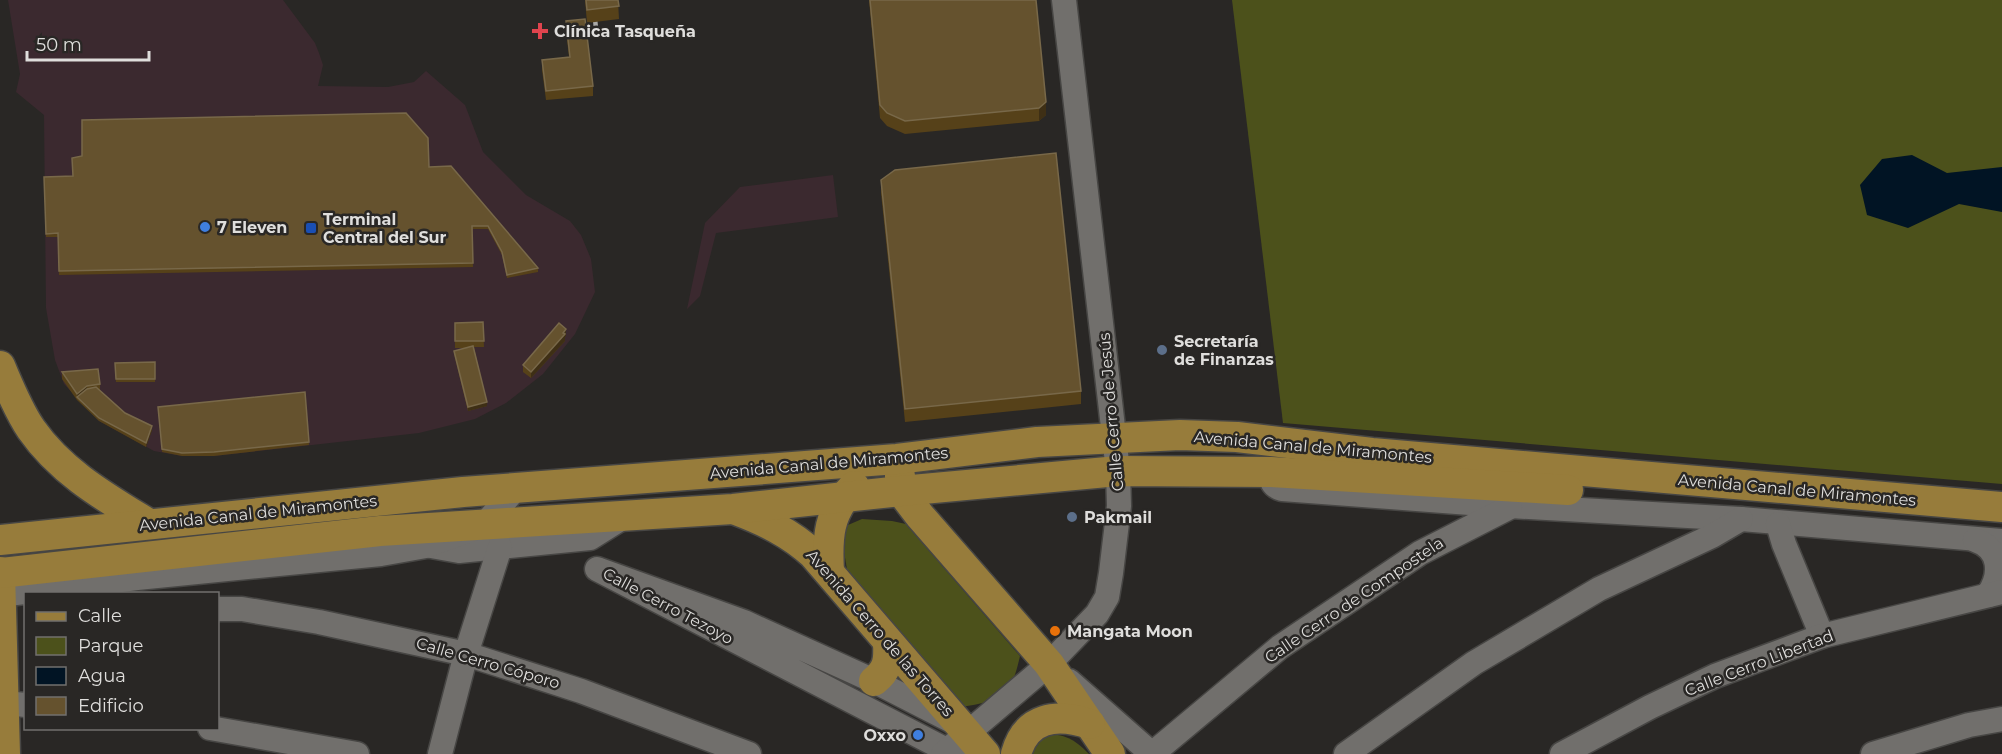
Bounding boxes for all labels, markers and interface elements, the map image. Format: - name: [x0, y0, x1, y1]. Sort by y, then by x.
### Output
- marker: Clínica Tasqueña: [531, 22, 549, 40]
- place label: Clínica Tasqueña: [554, 22, 696, 41]
- scale bar: [27, 24, 148, 62]
- text: 50 m: [36, 34, 82, 56]
- place label: Terminal Central del Sur: [323, 210, 447, 247]
- place label: 7 Eleven: [217, 218, 287, 237]
- marker: 7 Eleven: [198, 220, 212, 234]
- marker: Terminal Central del Sur: [304, 221, 318, 235]
- street label: Calle Cerro de Jesús: [1095, 332, 1127, 492]
- place label: Secretaría de Finanzas: [1174, 332, 1274, 369]
- marker: Secretaría de Finanzas: [1155, 343, 1169, 357]
- street label: Avenida Canal de Miramontes: [1193, 427, 1433, 467]
- street label: Avenida Canal de Miramontes: [709, 443, 949, 483]
- street label: Avenida Canal de Miramontes: [1677, 470, 1917, 510]
- street label: Avenida Canal de Miramontes: [138, 491, 378, 535]
- place label: Pakmail: [1084, 508, 1152, 527]
- marker: Pakmail: [1065, 510, 1079, 524]
- street label: Calle Cerro de Compostela: [1261, 533, 1447, 667]
- street label: Avenida Cerro de las Torres: [802, 546, 958, 720]
- street label: Calle Cerro Tezoyo: [600, 564, 736, 648]
- legend: [24, 592, 219, 730]
- text: Calle: [78, 605, 122, 627]
- place label: Mangata Moon: [1067, 622, 1193, 641]
- marker: Mangata Moon: [1048, 624, 1062, 638]
- street label: Calle Cerro Libertad: [1682, 626, 1836, 700]
- street label: Calle Cerro Cóporo: [414, 633, 562, 693]
- text: Parque: [78, 635, 144, 657]
- text: Agua: [78, 665, 126, 687]
- text: Edificio: [78, 695, 144, 717]
- place label: Oxxo: [863, 726, 906, 745]
- marker: Oxxo: [911, 728, 925, 742]

